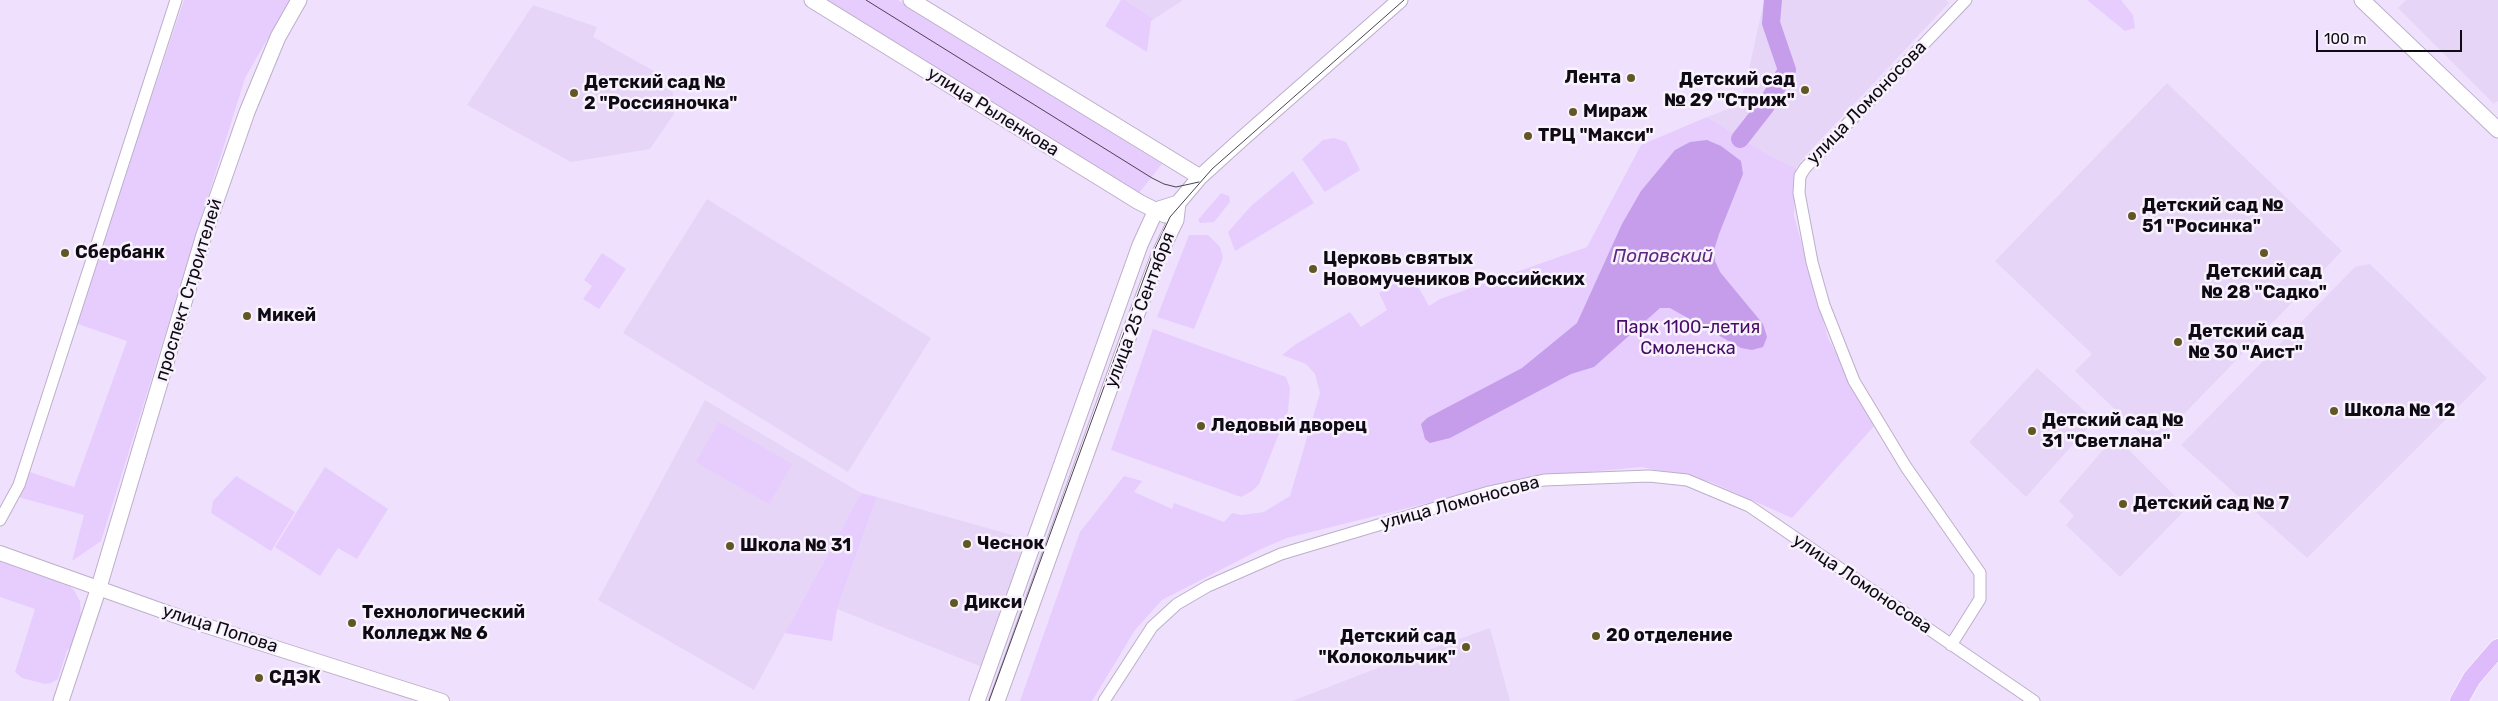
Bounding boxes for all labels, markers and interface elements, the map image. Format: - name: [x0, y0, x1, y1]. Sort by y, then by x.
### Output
- scale bar: [2318, 20, 2464, 52]
- text: 100 m: [2324, 30, 2366, 48]
- street label: улица Ломоносова: [1802, 37, 1932, 169]
- street label: улица Рыленкова: [923, 63, 1063, 161]
- place label: Лента: [1565, 67, 1621, 89]
- place label: Детский сад № 29 "Стриж": [1664, 69, 1795, 112]
- place label: Детский сад № 2 "Россияночка": [584, 72, 737, 115]
- marker: Лента: [1625, 72, 1637, 84]
- marker: Детский сад № 29 "Стриж": [1799, 84, 1811, 96]
- marker: Детский сад № 2 "Россияночка": [568, 87, 580, 99]
- place label: Мираж: [1583, 101, 1648, 123]
- marker: Мираж: [1567, 106, 1579, 118]
- place label: ТРЦ "Макси": [1538, 125, 1654, 147]
- marker: ТРЦ "Макси": [1522, 130, 1534, 142]
- place label: Детский сад № 51 "Росинка": [2142, 195, 2284, 238]
- street label: проспект Строителей: [151, 196, 227, 384]
- marker: Детский сад № 51 "Росинка": [2126, 210, 2138, 222]
- street label: улица 25 Сентября: [1100, 229, 1180, 391]
- place label: Сбербанк: [75, 242, 165, 264]
- water label: Поповский: [1613, 246, 1713, 268]
- marker: Сбербанк: [59, 247, 71, 259]
- marker: Детский сад № 28 "Садко": [2258, 247, 2270, 259]
- place label: Церковь святых Новомучеников Российских: [1323, 248, 1585, 290]
- place label: Детский сад № 28 "Садко": [2201, 261, 2327, 304]
- marker: Церковь святых Новомучеников Российских: [1307, 263, 1319, 275]
- place label: Микей: [257, 305, 316, 327]
- marker: Микей: [241, 310, 253, 322]
- park label: Парк 1100-летия Смоленска: [1616, 317, 1760, 359]
- place label: Детский сад № 30 "Аист": [2188, 321, 2304, 364]
- marker: Детский сад № 30 "Аист": [2172, 336, 2184, 348]
- place label: Школа № 12: [2344, 400, 2455, 422]
- marker: Школа № 12: [2328, 405, 2340, 417]
- place label: Детский сад № 31 "Светлана": [2042, 410, 2184, 452]
- place label: Ледовый дворец: [1211, 415, 1367, 437]
- marker: Ледовый дворец: [1195, 420, 1207, 432]
- marker: Детский сад № 31 "Светлана": [2026, 425, 2038, 437]
- street label: улица Ломоносова: [1378, 471, 1542, 535]
- place label: Детский сад № 7: [2133, 493, 2289, 515]
- marker: Детский сад № 7: [2117, 498, 2129, 510]
- street label: улица Ломоносова: [1788, 529, 1936, 639]
- place label: Чеснок: [977, 533, 1044, 555]
- place label: Школа № 31: [740, 535, 851, 557]
- marker: Чеснок: [961, 538, 973, 550]
- marker: Школа № 31: [724, 540, 736, 552]
- place label: Дикси: [964, 592, 1022, 614]
- marker: Дикси: [948, 597, 960, 609]
- street label: улица Попова: [159, 600, 281, 658]
- place label: Технологический Колледж № 6: [362, 602, 525, 644]
- marker: Технологический Колледж № 6: [346, 617, 358, 629]
- place label: 20 отделение: [1606, 625, 1733, 647]
- place label: Детский сад "Колокольчик": [1319, 626, 1456, 669]
- marker: 20 отделение: [1590, 630, 1602, 642]
- marker: Детский сад "Колокольчик": [1460, 641, 1472, 653]
- place label: СДЭК: [269, 667, 321, 689]
- marker: СДЭК: [253, 672, 265, 684]

